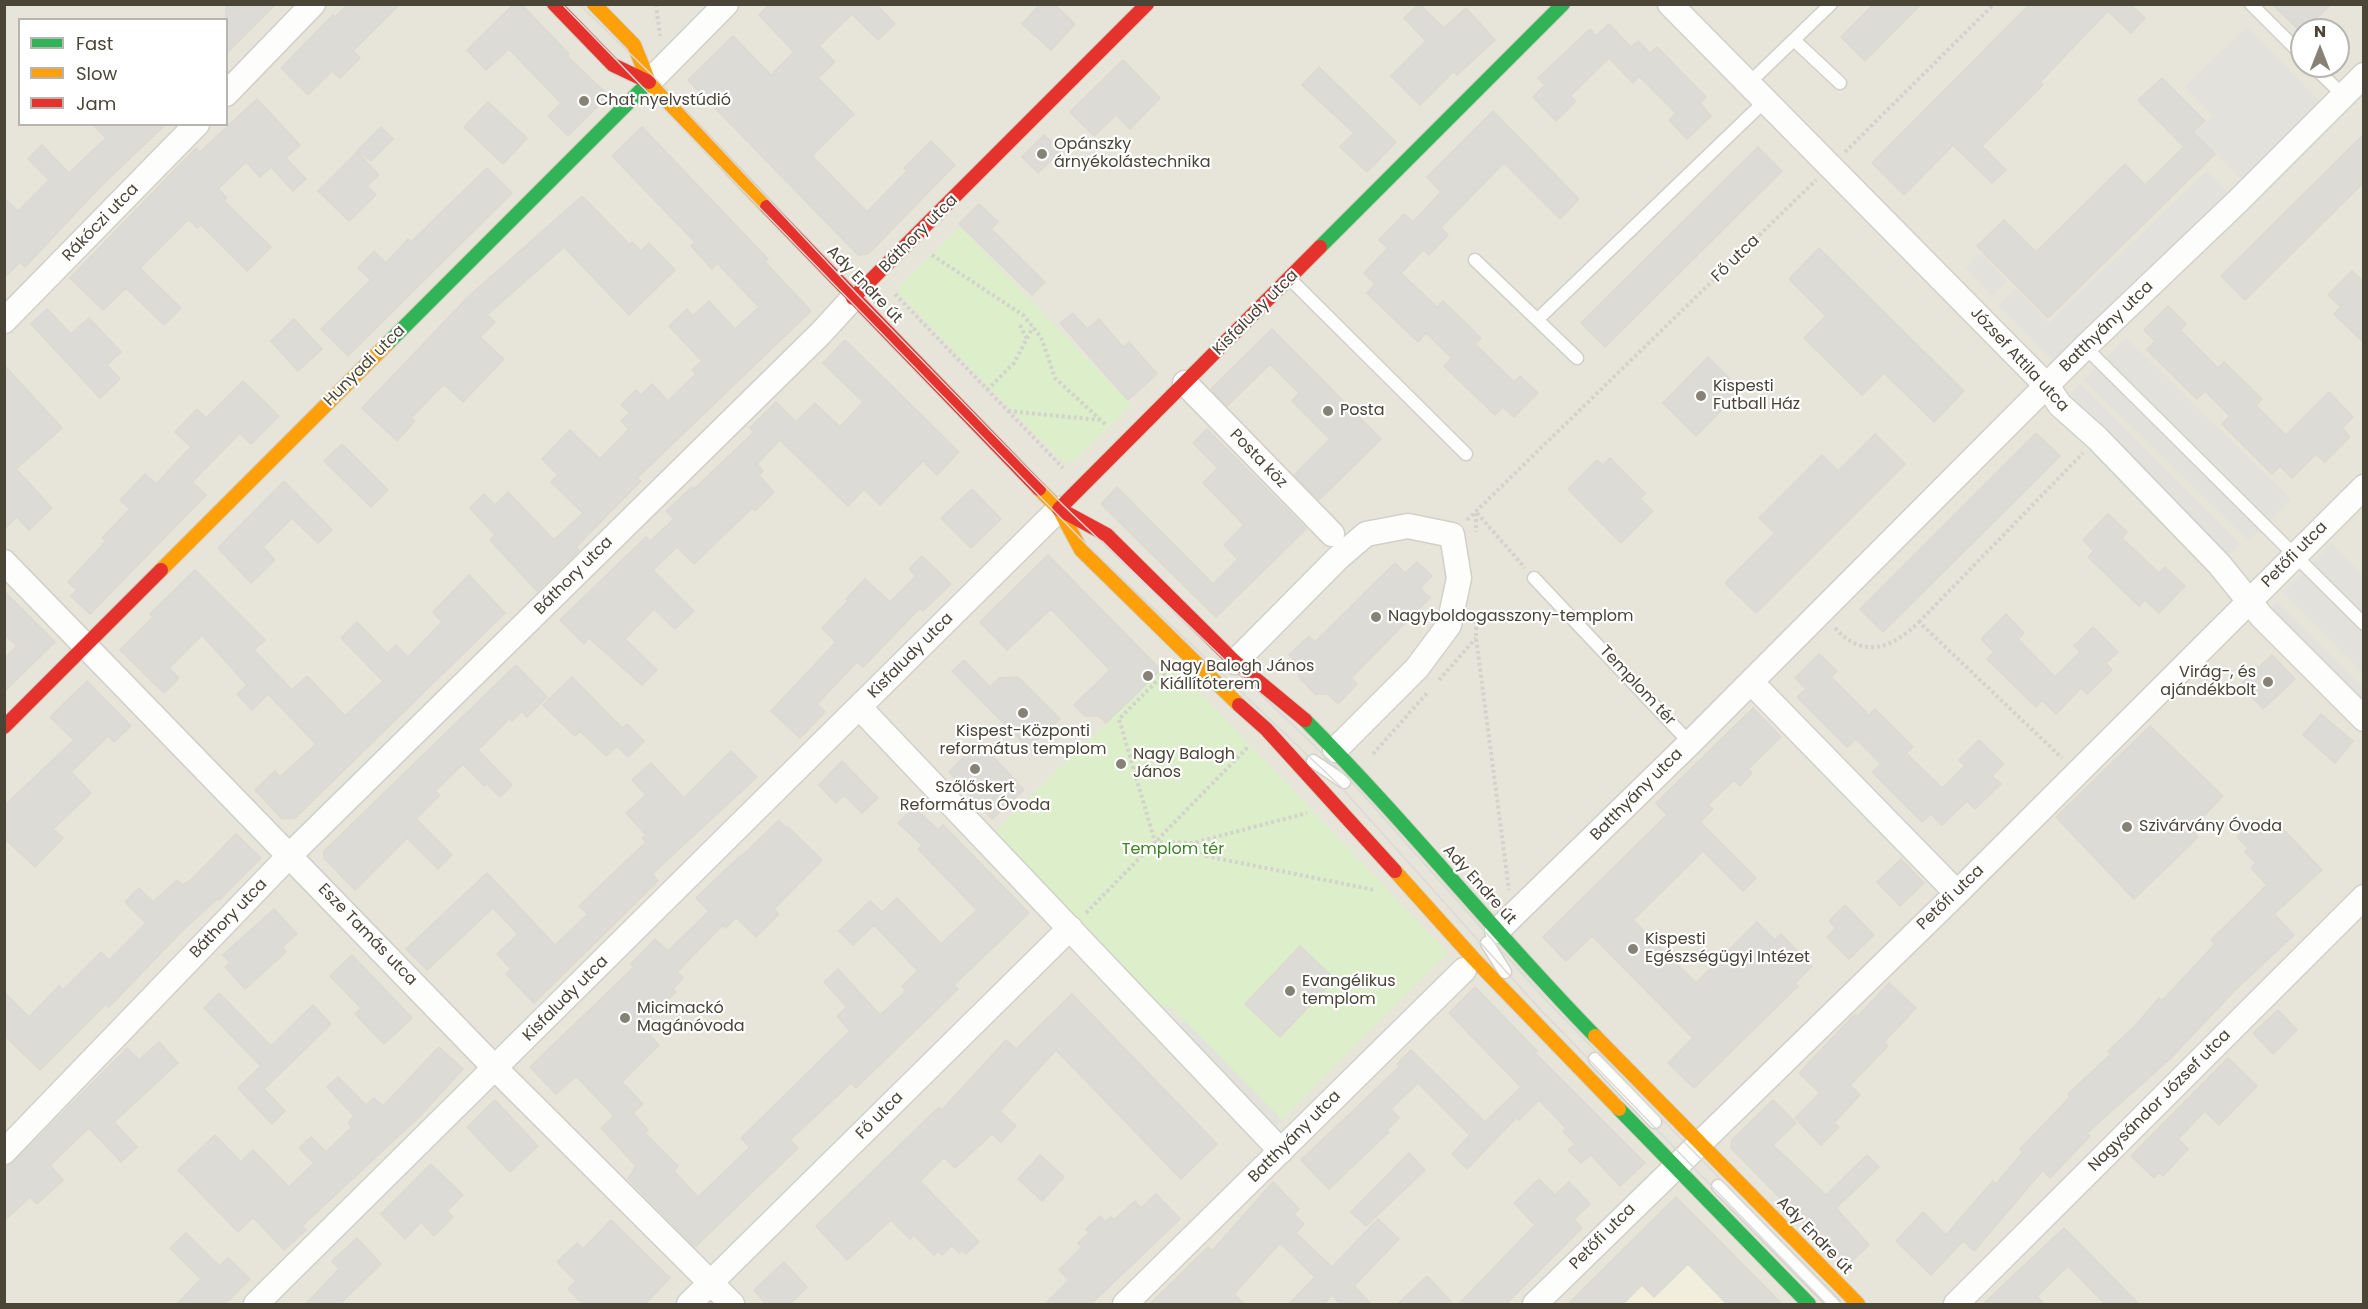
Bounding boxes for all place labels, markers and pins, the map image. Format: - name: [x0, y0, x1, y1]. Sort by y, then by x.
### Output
- place label: Chat nyelvstúdió: [596, 91, 731, 111]
- marker: Chat nyelvstúdió: [577, 94, 591, 108]
- place label: Opánszky árnyékolástechnika: [1054, 135, 1210, 173]
- marker: Opánszky árnyékolástechnika: [1035, 147, 1049, 161]
- place label: Kispesti Futball Ház: [1713, 377, 1800, 415]
- marker: Kispesti Futball Ház: [1694, 389, 1708, 403]
- place label: Posta: [1340, 401, 1384, 421]
- marker: Posta: [1321, 404, 1335, 418]
- place label: Nagyboldogasszony-templom: [1388, 607, 1634, 627]
- marker: Nagyboldogasszony-templom: [1369, 610, 1383, 624]
- place label: Nagy Balogh János Kiállítóterem: [1160, 657, 1314, 695]
- place label: Virág-, és ajándékbolt: [2160, 663, 2256, 701]
- marker: Nagy Balogh János Kiállítóterem: [1141, 669, 1155, 683]
- marker: Virág-, és ajándékbolt: [2261, 675, 2275, 689]
- marker: Kispest-Központi református templom: [1016, 706, 1030, 720]
- place label: Kispest-Központi református templom: [939, 722, 1107, 760]
- place label: Nagy Balogh János: [1133, 745, 1235, 783]
- marker: Nagy Balogh János: [1114, 757, 1128, 771]
- marker: Szőlőskert Református Óvoda: [968, 762, 982, 776]
- place label: Szőlőskert Református Óvoda: [900, 778, 1050, 816]
- place label: Szivárvány Óvoda: [2139, 817, 2282, 837]
- marker: Szivárvány Óvoda: [2120, 820, 2134, 834]
- place label: Kispesti Egészségügyi Intézet: [1645, 930, 1810, 968]
- marker: Kispesti Egészségügyi Intézet: [1626, 942, 1640, 956]
- place label: Evangélikus templom: [1302, 972, 1396, 1010]
- marker: Evangélikus templom: [1283, 984, 1297, 998]
- place label: Micimackó Magánóvoda: [637, 999, 745, 1037]
- marker: Micimackó Magánóvoda: [618, 1011, 632, 1025]

